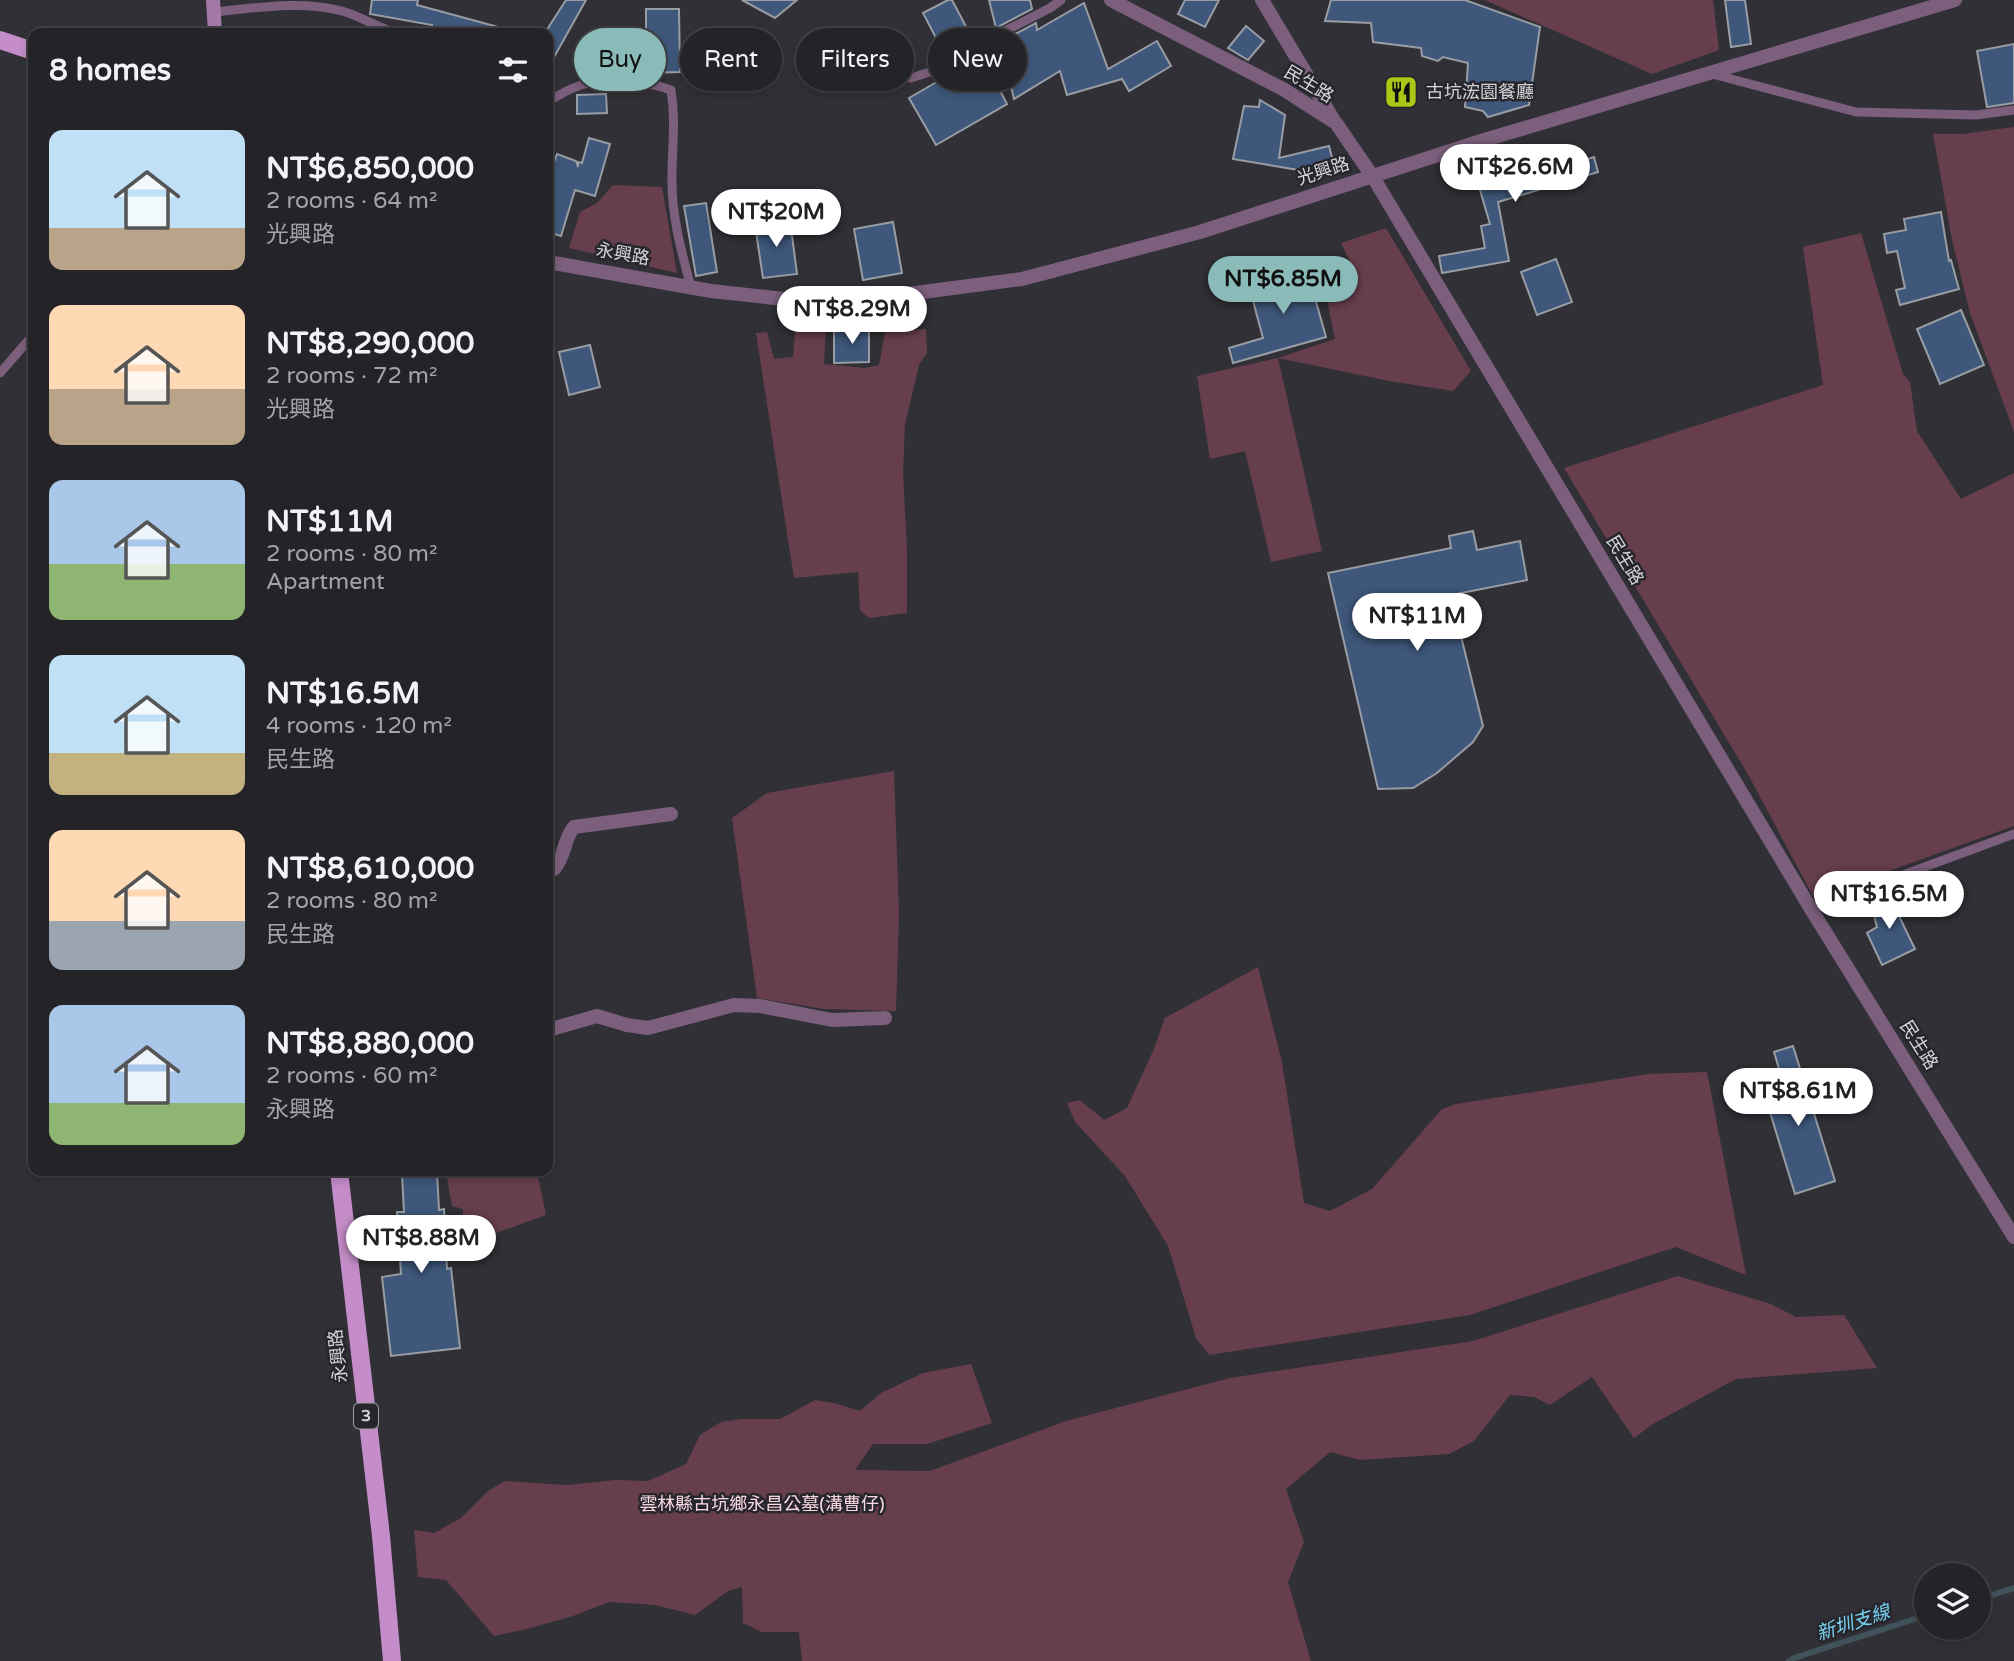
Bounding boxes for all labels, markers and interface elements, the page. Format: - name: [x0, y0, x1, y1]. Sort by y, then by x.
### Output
- chip: Buy: [574, 28, 666, 91]
- chip: Rent: [680, 28, 782, 91]
- chip: Filters: [796, 28, 914, 91]
- chip: New: [928, 28, 1027, 91]
- icon: filters: [494, 51, 532, 89]
- text: 8 homes: [49, 52, 171, 89]
- street label: 民生路: [1280, 61, 1338, 107]
- restaurant icon: 古坑浤園餐廳: [1382, 73, 1420, 111]
- place label: 古坑浤園餐廳: [1426, 81, 1534, 103]
- pin: NT$26.6M: [1443, 144, 1587, 204]
- text: NT$6,850,000: [266, 150, 474, 187]
- street label: 光興路: [1294, 152, 1352, 190]
- text: NT$26.6M: [1456, 153, 1574, 181]
- icon: home: [105, 158, 189, 242]
- text: 2 rooms · 64 m²: [266, 187, 437, 215]
- pin: NT$20M: [719, 190, 833, 249]
- text: NT$20M: [727, 198, 825, 226]
- text: 光興路: [266, 221, 335, 249]
- street label: 永興路: [595, 238, 651, 270]
- pin: NT$6.85M: [1211, 256, 1355, 316]
- text: NT$6.85M: [1224, 265, 1342, 293]
- pin: NT$8.29M: [780, 286, 924, 346]
- text: NT$8.29M: [793, 295, 911, 323]
- text: NT$8,290,000: [266, 325, 474, 362]
- icon: home: [105, 333, 189, 417]
- text: 2 rooms · 72 m²: [266, 362, 437, 390]
- text: 光興路: [266, 396, 335, 424]
- text: NT$11M: [266, 503, 394, 540]
- icon: home: [105, 508, 189, 592]
- street label: 民生路: [1602, 531, 1648, 589]
- text: 2 rooms · 80 m²: [266, 540, 437, 568]
- text: Apartment: [266, 568, 385, 596]
- pin: NT$11M: [1360, 594, 1474, 653]
- text: NT$11M: [1368, 602, 1466, 630]
- text: NT$16.5M: [266, 675, 420, 712]
- icon: home: [105, 683, 189, 767]
- text: 4 rooms · 120 m²: [266, 712, 452, 740]
- text: 民生路: [266, 746, 335, 774]
- text: NT$8,610,000: [266, 850, 474, 887]
- icon: home: [105, 858, 189, 942]
- pin: NT$16.5M: [1817, 872, 1961, 931]
- text: NT$16.5M: [1830, 880, 1948, 908]
- text: 2 rooms · 80 m²: [266, 887, 437, 915]
- text: 民生路: [266, 921, 335, 949]
- street label: 民生路: [1895, 1016, 1943, 1074]
- text: NT$8,880,000: [266, 1025, 474, 1062]
- icon: home: [105, 1033, 189, 1117]
- text: 2 rooms · 60 m²: [266, 1062, 437, 1090]
- pin: NT$8.61M: [1726, 1068, 1870, 1128]
- text: NT$8.61M: [1739, 1077, 1857, 1105]
- text: 永興路: [266, 1096, 335, 1124]
- pin: NT$8.88M: [349, 1216, 493, 1275]
- text: NT$8.88M: [362, 1224, 480, 1252]
- street label: 永興路: [324, 1328, 352, 1384]
- road number: 3: [354, 1404, 378, 1428]
- park label: 雲林縣古坑鄉永昌公墓(溝曹仔): [639, 1493, 885, 1515]
- map controls: [1914, 1563, 1991, 1640]
- button: layers: [1914, 1563, 1991, 1640]
- water label: 新圳支線: [1813, 1600, 1894, 1645]

